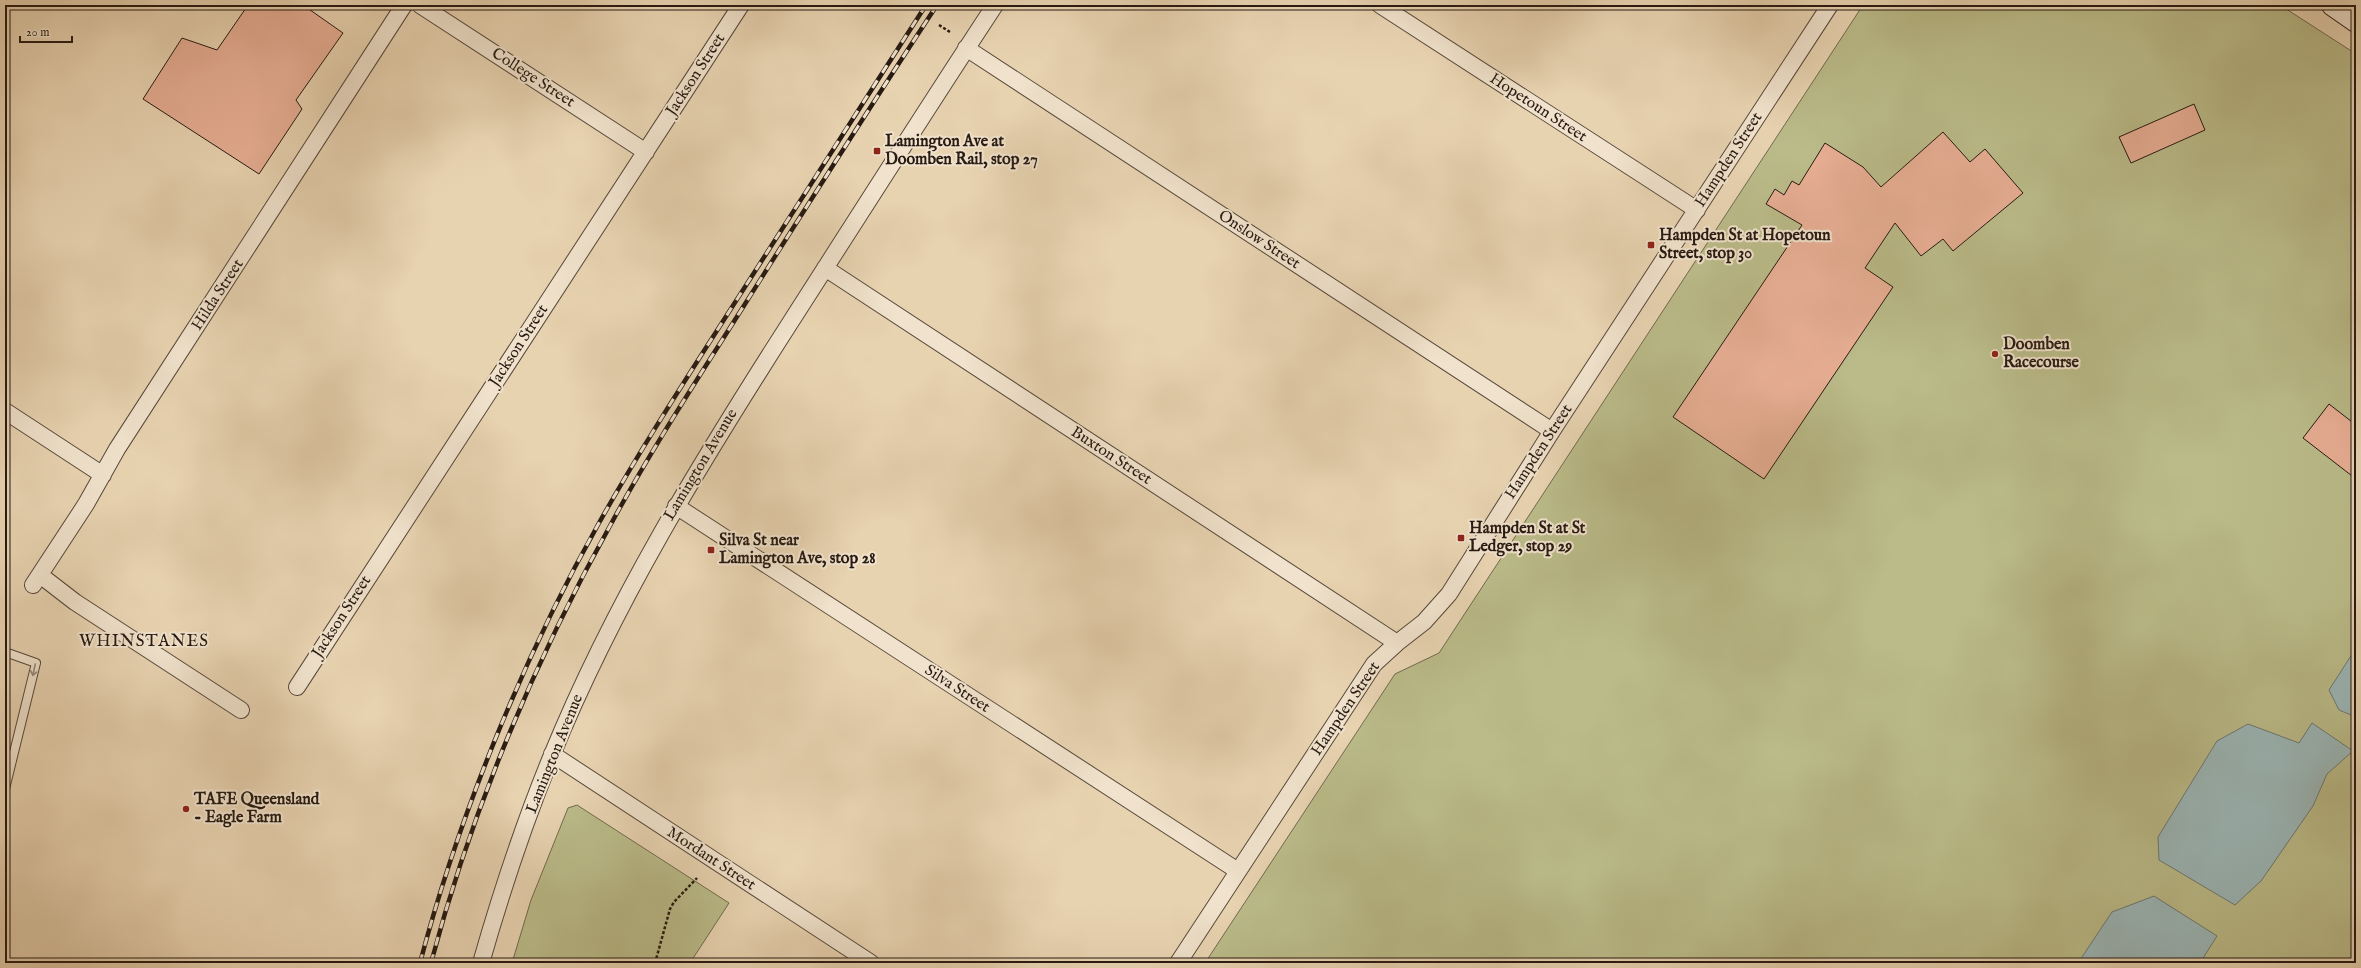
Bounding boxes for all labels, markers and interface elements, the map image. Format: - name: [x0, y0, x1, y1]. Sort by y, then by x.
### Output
- scale bar: [20, 18, 72, 44]
- text: 20 m: [26, 25, 49, 40]
- street label: Jackson Street: [661, 30, 730, 122]
- street label: College Street: [488, 44, 579, 113]
- street label: Hopetoun Street: [1486, 69, 1591, 147]
- street label: Hampden Street: [1691, 108, 1767, 211]
- place label: Lamington Ave at Doomben Rail, stop 27: [885, 132, 1038, 170]
- marker: Lamington Ave at Doomben Rail, stop 27: [872, 146, 882, 156]
- street label: Onslow Street: [1214, 206, 1304, 274]
- place label: Hampden St at Hopetoun Street, stop 30: [1659, 226, 1831, 264]
- marker: Hampden St at Hopetoun Street, stop 30: [1646, 240, 1656, 250]
- street label: Hilda Street: [188, 255, 249, 334]
- street label: Jackson Street: [484, 301, 553, 393]
- place label: Doomben Racecourse: [2003, 335, 2079, 373]
- marker: Doomben Racecourse: [1990, 349, 2000, 359]
- street label: Hampden Street: [1501, 400, 1577, 503]
- street label: Lamington Avenue: [660, 405, 742, 525]
- street label: Buxton Street: [1067, 422, 1156, 490]
- place label: Hampden St at St Ledger, stop 29: [1469, 519, 1586, 557]
- place label: Silva St near Lamington Ave, stop 28: [719, 531, 875, 569]
- marker: Hampden St at St Ledger, stop 29: [1456, 533, 1466, 543]
- marker: Silva St near Lamington Ave, stop 28: [706, 545, 716, 555]
- street label: Jackson Street: [307, 572, 376, 664]
- district label: WHINSTANES: [79, 631, 209, 652]
- street label: Hampden Street: [1307, 658, 1385, 760]
- street label: Silva Street: [921, 660, 994, 718]
- one-way arrow: [29, 663, 37, 676]
- street label: Lamington Avenue: [522, 691, 588, 817]
- place label: TAFE Queensland - Eagle Farm: [193, 790, 320, 828]
- marker: TAFE Queensland - Eagle Farm: [181, 804, 191, 814]
- street label: Mordant Street: [663, 823, 760, 895]

